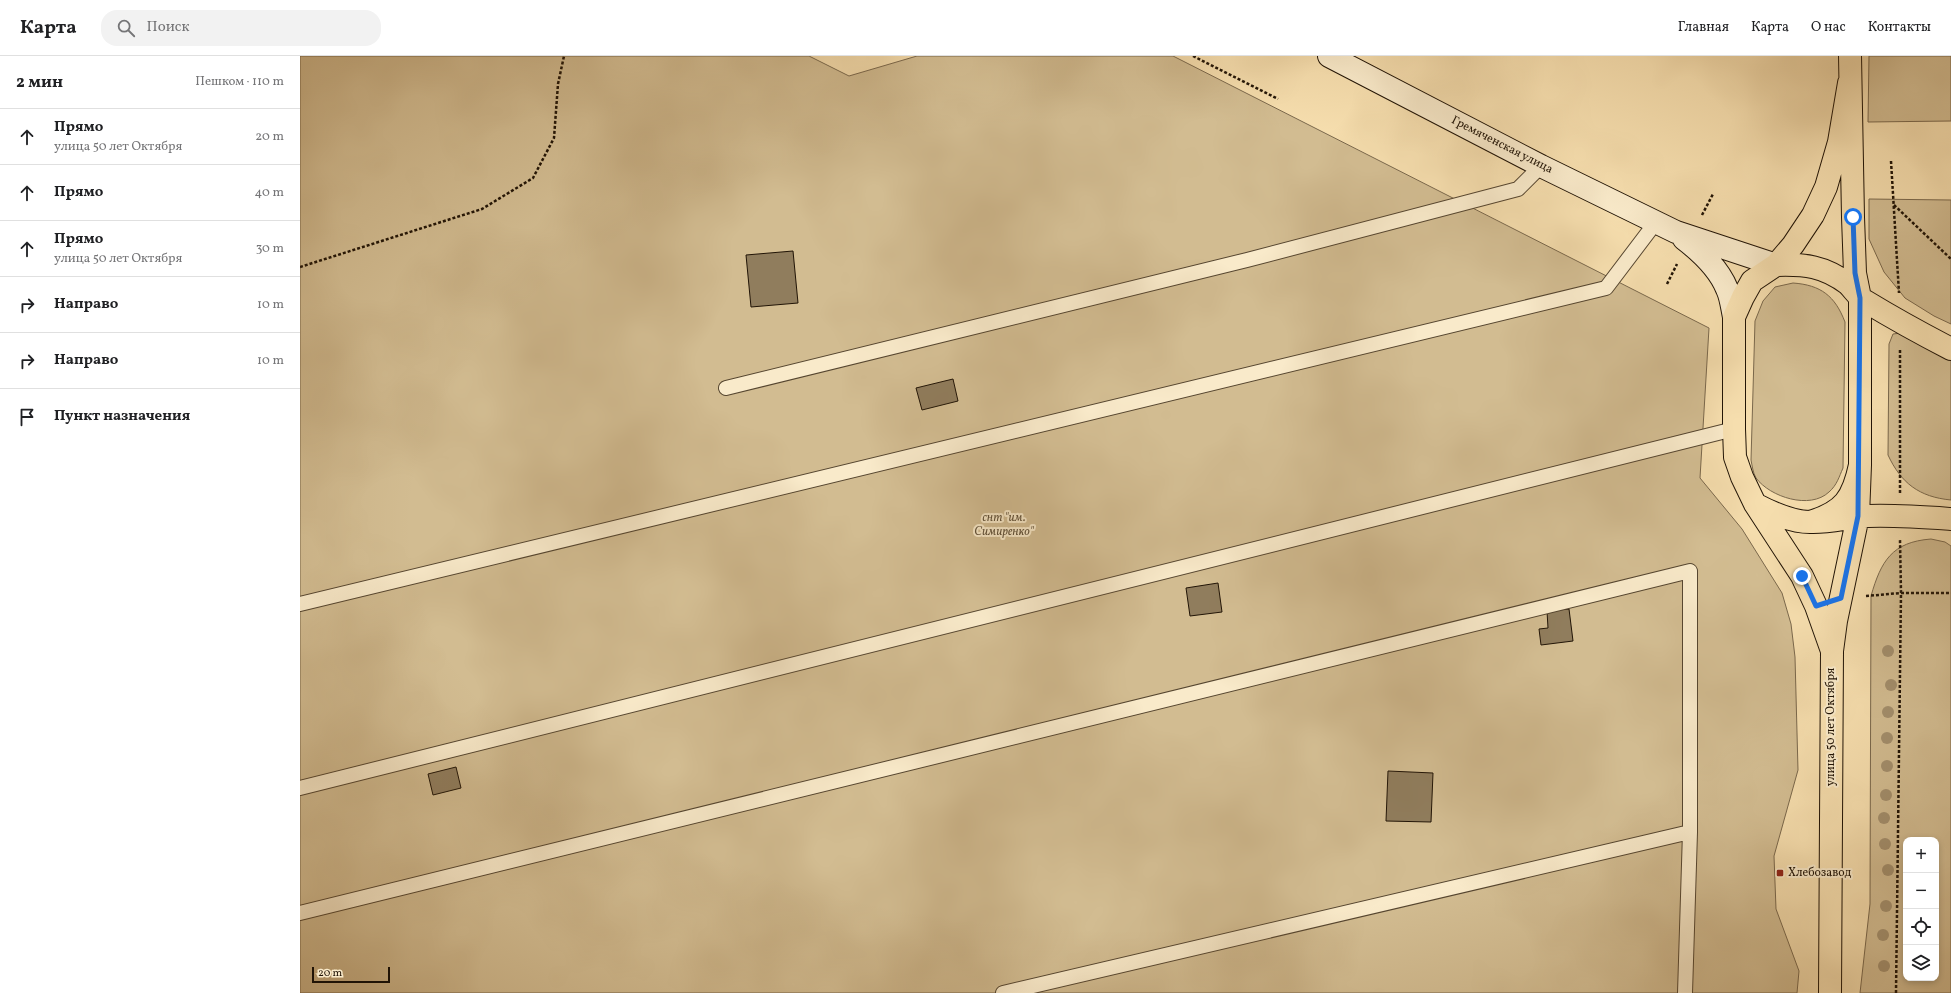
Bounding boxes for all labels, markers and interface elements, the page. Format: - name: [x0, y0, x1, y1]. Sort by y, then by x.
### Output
- search box: [101, 10, 381, 46]
- text: Карта: [20, 15, 77, 41]
- icon: search: [115, 17, 137, 39]
- text: Поиск: [147, 17, 190, 38]
- text: Главная: [1678, 18, 1729, 37]
- text: Карта: [1751, 18, 1789, 37]
- text: О нас: [1811, 18, 1846, 37]
- text: Контакты: [1868, 18, 1931, 37]
- text: 2 мин: [16, 71, 63, 94]
- text: Пешком · 110 m: [195, 73, 284, 91]
- street label: Гремяченская улица: [1448, 112, 1556, 178]
- text: Прямо: [54, 117, 103, 138]
- icon: ahead: [16, 126, 38, 148]
- text: 20 m: [255, 128, 284, 146]
- text: улица 50 лет Октября: [54, 138, 182, 156]
- icon: ahead: [16, 182, 38, 204]
- text: Прямо: [54, 182, 103, 203]
- text: 40 m: [255, 184, 284, 202]
- route start: [1844, 208, 1862, 226]
- text: Прямо: [54, 229, 103, 250]
- icon: ahead: [16, 238, 38, 260]
- text: 30 m: [256, 240, 284, 258]
- text: улица 50 лет Октября: [54, 250, 182, 268]
- icon: right: [16, 294, 38, 316]
- text: Направо: [54, 294, 118, 315]
- text: 10 m: [257, 296, 284, 314]
- icon: right: [16, 350, 38, 372]
- text: Направо: [54, 350, 118, 371]
- text: 10 m: [257, 352, 284, 370]
- icon: arrive: [16, 406, 38, 428]
- text: Пункт назначения: [54, 406, 190, 427]
- park label: снт "им. Симиренко": [974, 510, 1035, 540]
- route end: [1793, 567, 1811, 585]
- street label: улица 50 лет Октября: [1823, 668, 1839, 786]
- map controls: [1903, 837, 1939, 981]
- button: +: [1903, 837, 1939, 873]
- place label: Хлебозавод: [1788, 865, 1852, 881]
- marker: Хлебозавод: [1775, 868, 1785, 878]
- button: −: [1903, 873, 1939, 909]
- button: locate: [1903, 909, 1939, 945]
- button: layers: [1903, 945, 1939, 981]
- scale bar: [312, 965, 390, 984]
- text: 20 m: [318, 966, 342, 981]

